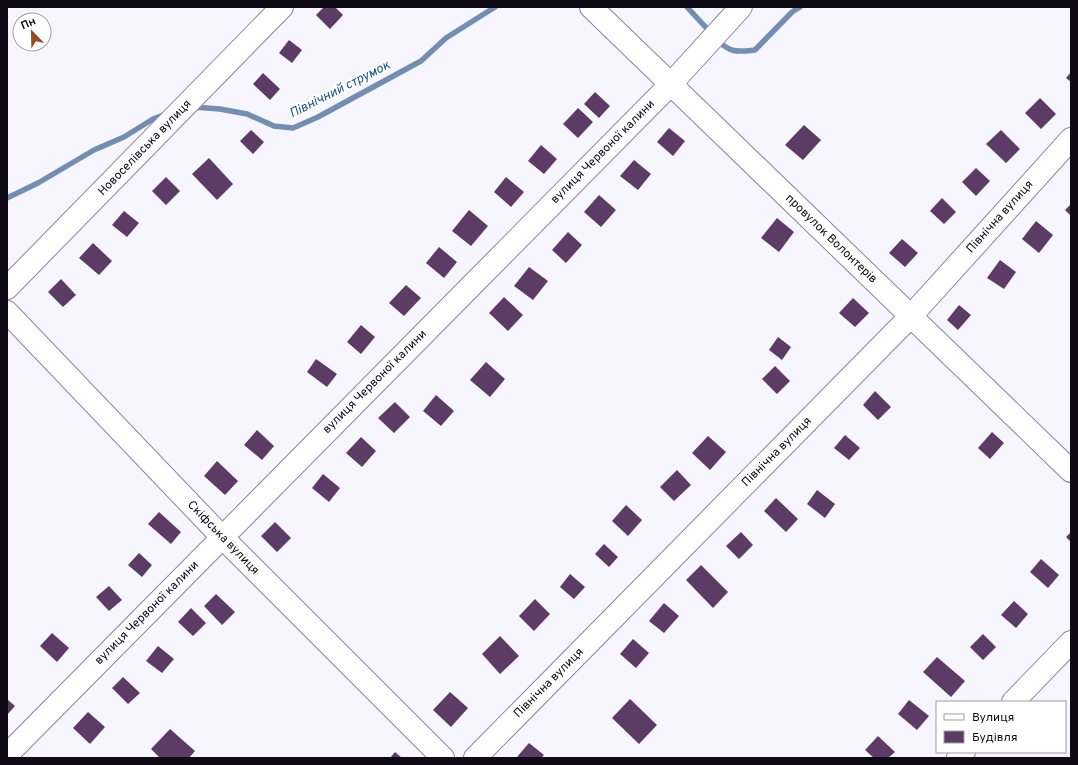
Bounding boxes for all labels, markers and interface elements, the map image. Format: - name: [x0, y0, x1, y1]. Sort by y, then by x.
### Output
- north arrow: [12, 12, 52, 52]
- text: Пн: [19, 14, 38, 33]
- water label: Північний струмок: [287, 57, 394, 122]
- street label: Новоселівська вулиця: [95, 96, 195, 200]
- street label: вулиця Червоної калини: [548, 97, 658, 207]
- street label: Північна вулиця: [963, 177, 1037, 257]
- street label: провулок Волонтерів: [782, 191, 880, 287]
- street label: вулиця Червоної калини: [320, 327, 430, 437]
- street label: Північна вулиця: [739, 414, 815, 490]
- street label: Скіфська вулиця: [183, 497, 263, 579]
- street label: вулиця Червоної калини: [92, 558, 202, 668]
- street label: Північна вулиця: [511, 645, 587, 721]
- legend: [936, 701, 1066, 753]
- text: Вулиця: [972, 710, 1014, 726]
- text: Будівля: [972, 730, 1018, 746]

